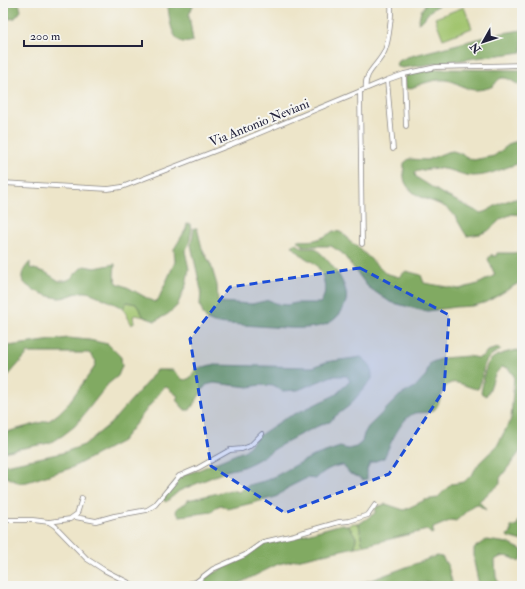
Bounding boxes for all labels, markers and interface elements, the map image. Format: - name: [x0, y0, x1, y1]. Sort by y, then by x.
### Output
- scale bar: [24, 22, 142, 48]
- north arrow: [463, 22, 503, 62]
- text: 200 m: [30, 29, 61, 44]
- text: N: [467, 39, 484, 57]
- street label: Via Antonio Neviani: [207, 95, 312, 150]

